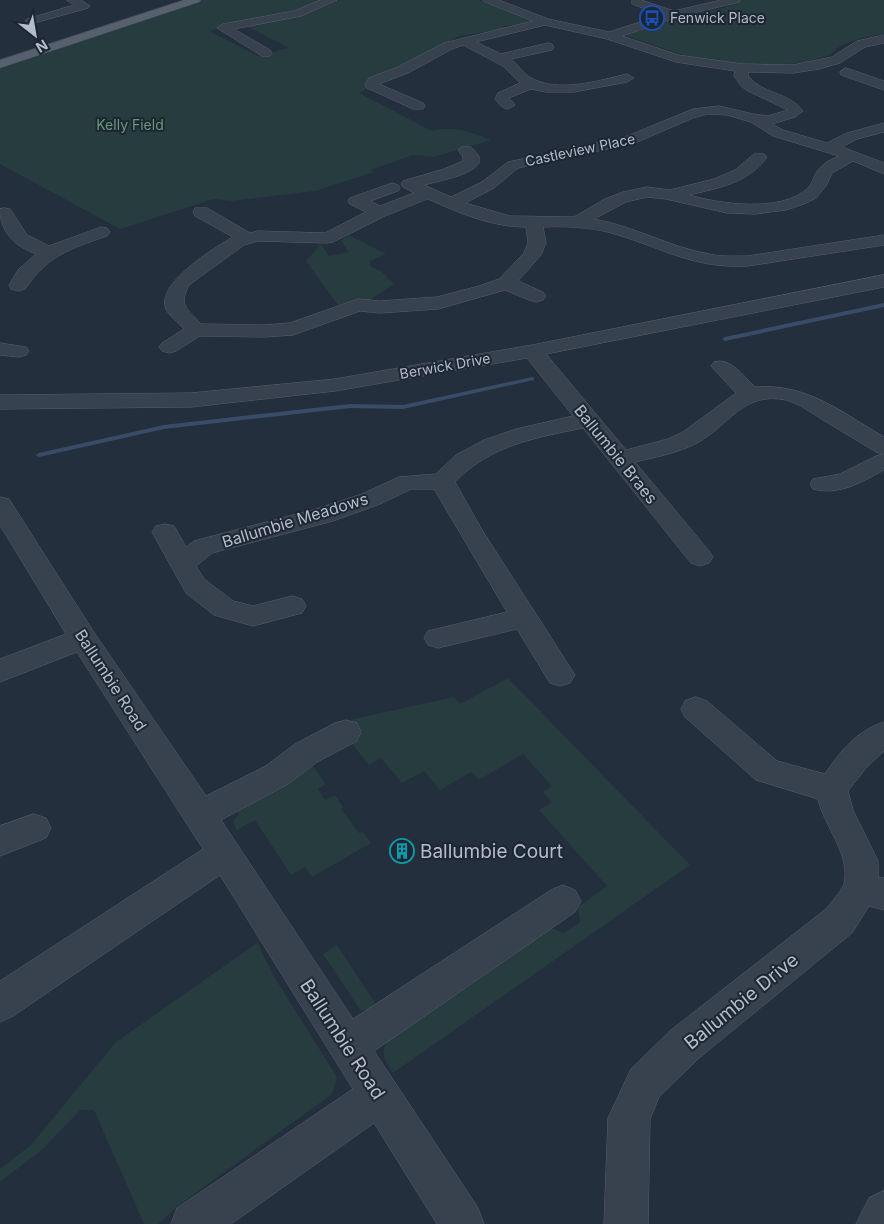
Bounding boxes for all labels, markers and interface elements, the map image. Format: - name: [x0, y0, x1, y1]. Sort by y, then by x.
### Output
- bus stop icon: Fenwick Place: [639, 5, 665, 31]
- place label: Fenwick Place: [670, 9, 765, 26]
- north arrow: [10, 10, 60, 60]
- text: N: [33, 37, 51, 57]
- park label: Kelly Field: [96, 116, 164, 133]
- street label: Castleview Place: [523, 130, 637, 169]
- street label: Berwick Drive: [398, 349, 492, 382]
- street label: Ballumbie Braes: [570, 401, 662, 507]
- street label: Ballumbie Meadows: [220, 488, 370, 552]
- street label: Ballumbie Road: [71, 626, 151, 734]
- building icon: Ballumbie Court: [389, 838, 415, 864]
- place label: Ballumbie Court: [420, 840, 563, 863]
- street label: Ballumbie Drive: [680, 948, 803, 1054]
- street label: Ballumbie Road: [295, 975, 390, 1104]

